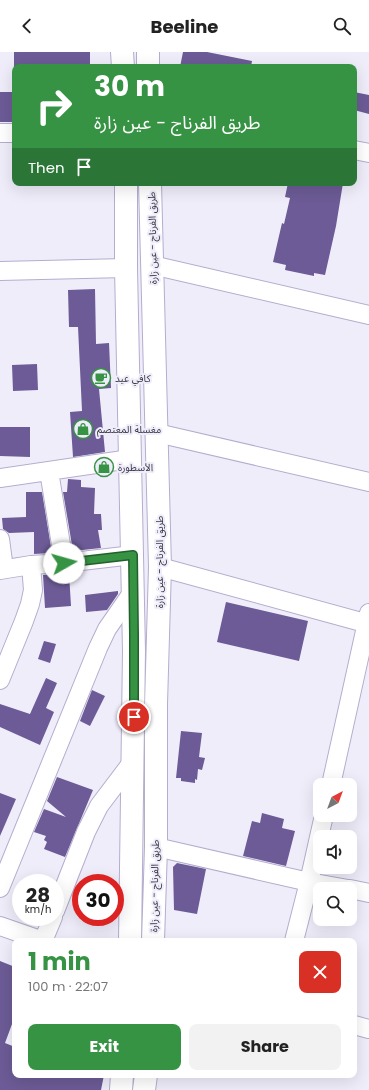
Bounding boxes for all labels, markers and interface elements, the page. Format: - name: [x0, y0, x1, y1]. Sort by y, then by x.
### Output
- text: Beeline: [151, 14, 218, 39]
- icon: back: [16, 15, 38, 37]
- icon: search: [331, 15, 353, 37]
- text: 30 m: [94, 67, 165, 106]
- icon: right: [28, 80, 80, 132]
- text: طريق الفرناج - عين زارة: [94, 110, 260, 135]
- icon: arrive: [73, 156, 95, 178]
- text: Then: [28, 157, 65, 178]
- street label: طريق الفرناج - عين زارة: [144, 191, 161, 284]
- cafe icon: كافي عيد: [90, 367, 112, 389]
- place label: كافي عيد: [115, 371, 151, 386]
- shop icon: مغسلة المعتصم: [72, 418, 94, 440]
- place label: مغسلة المعتصم: [97, 422, 161, 437]
- shop icon: الأسطورة: [93, 456, 115, 478]
- place label: الأسطورة: [118, 460, 153, 475]
- street label: طريق الفرناج - عين زارة: [152, 516, 167, 608]
- position arrow: [43, 542, 85, 584]
- pin: [117, 700, 151, 734]
- icon: arrive: [123, 706, 145, 728]
- north arrow: [313, 778, 357, 822]
- map controls: [313, 778, 357, 926]
- button: sound: [313, 830, 357, 874]
- street label: طريق الفرناج - عين زارة: [146, 839, 163, 932]
- speed limit sign: 30: [72, 874, 124, 926]
- text: 28: [26, 881, 50, 909]
- button: search: [313, 882, 357, 926]
- text: km/h: [25, 902, 51, 917]
- text: 1 min: [28, 945, 91, 978]
- button: close: [299, 951, 341, 993]
- text: 100 m · 22:07: [28, 977, 108, 996]
- button: Exit: [28, 1024, 181, 1070]
- button: Share: [189, 1024, 341, 1070]

